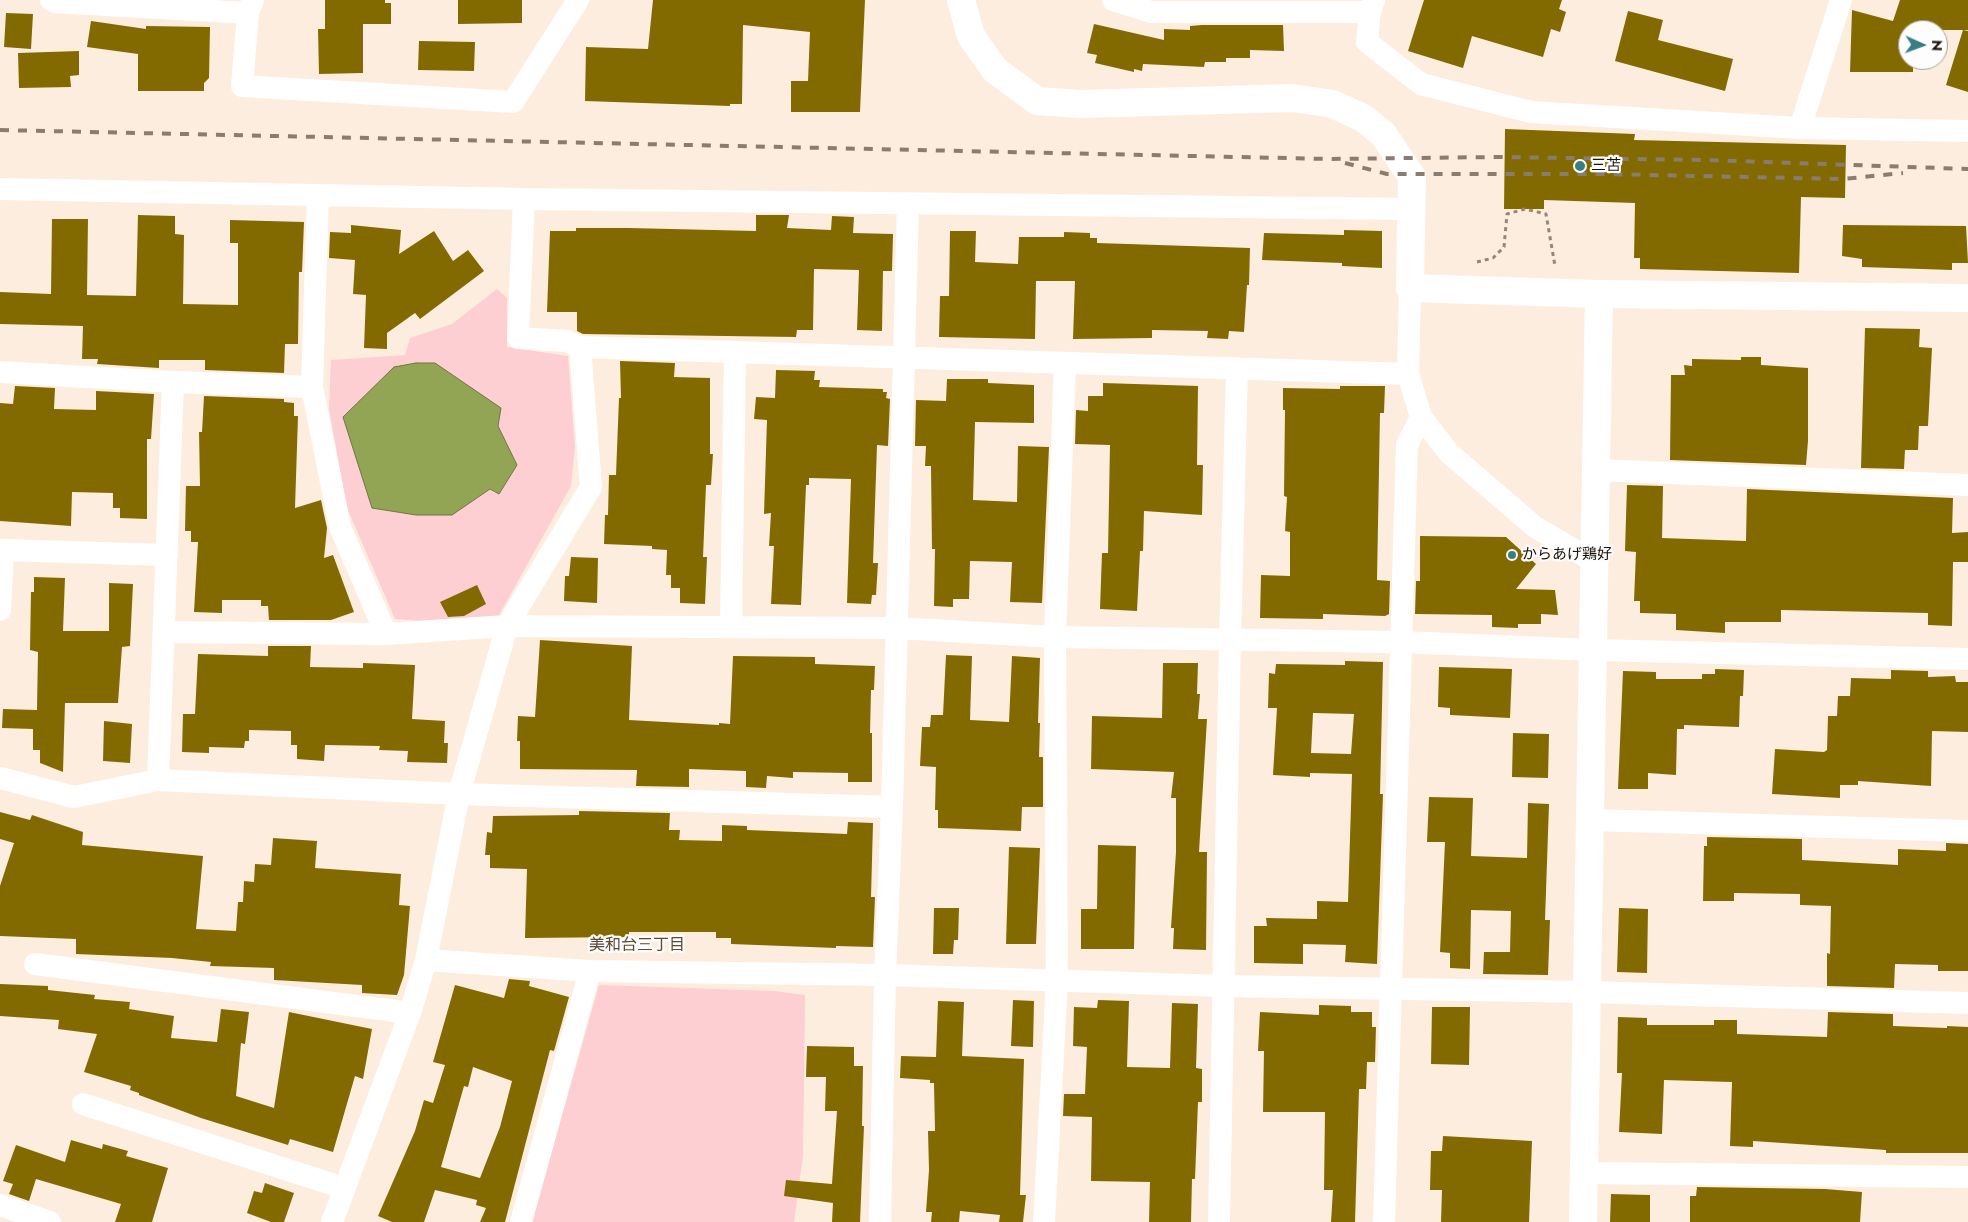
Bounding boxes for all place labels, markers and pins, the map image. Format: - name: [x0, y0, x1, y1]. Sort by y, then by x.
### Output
- place label: 三苫: [1591, 157, 1621, 175]
- marker: 三苫: [1573, 159, 1587, 173]
- place label: からあげ鶏好: [1522, 546, 1612, 564]
- marker: からあげ鶏好: [1506, 549, 1518, 561]

